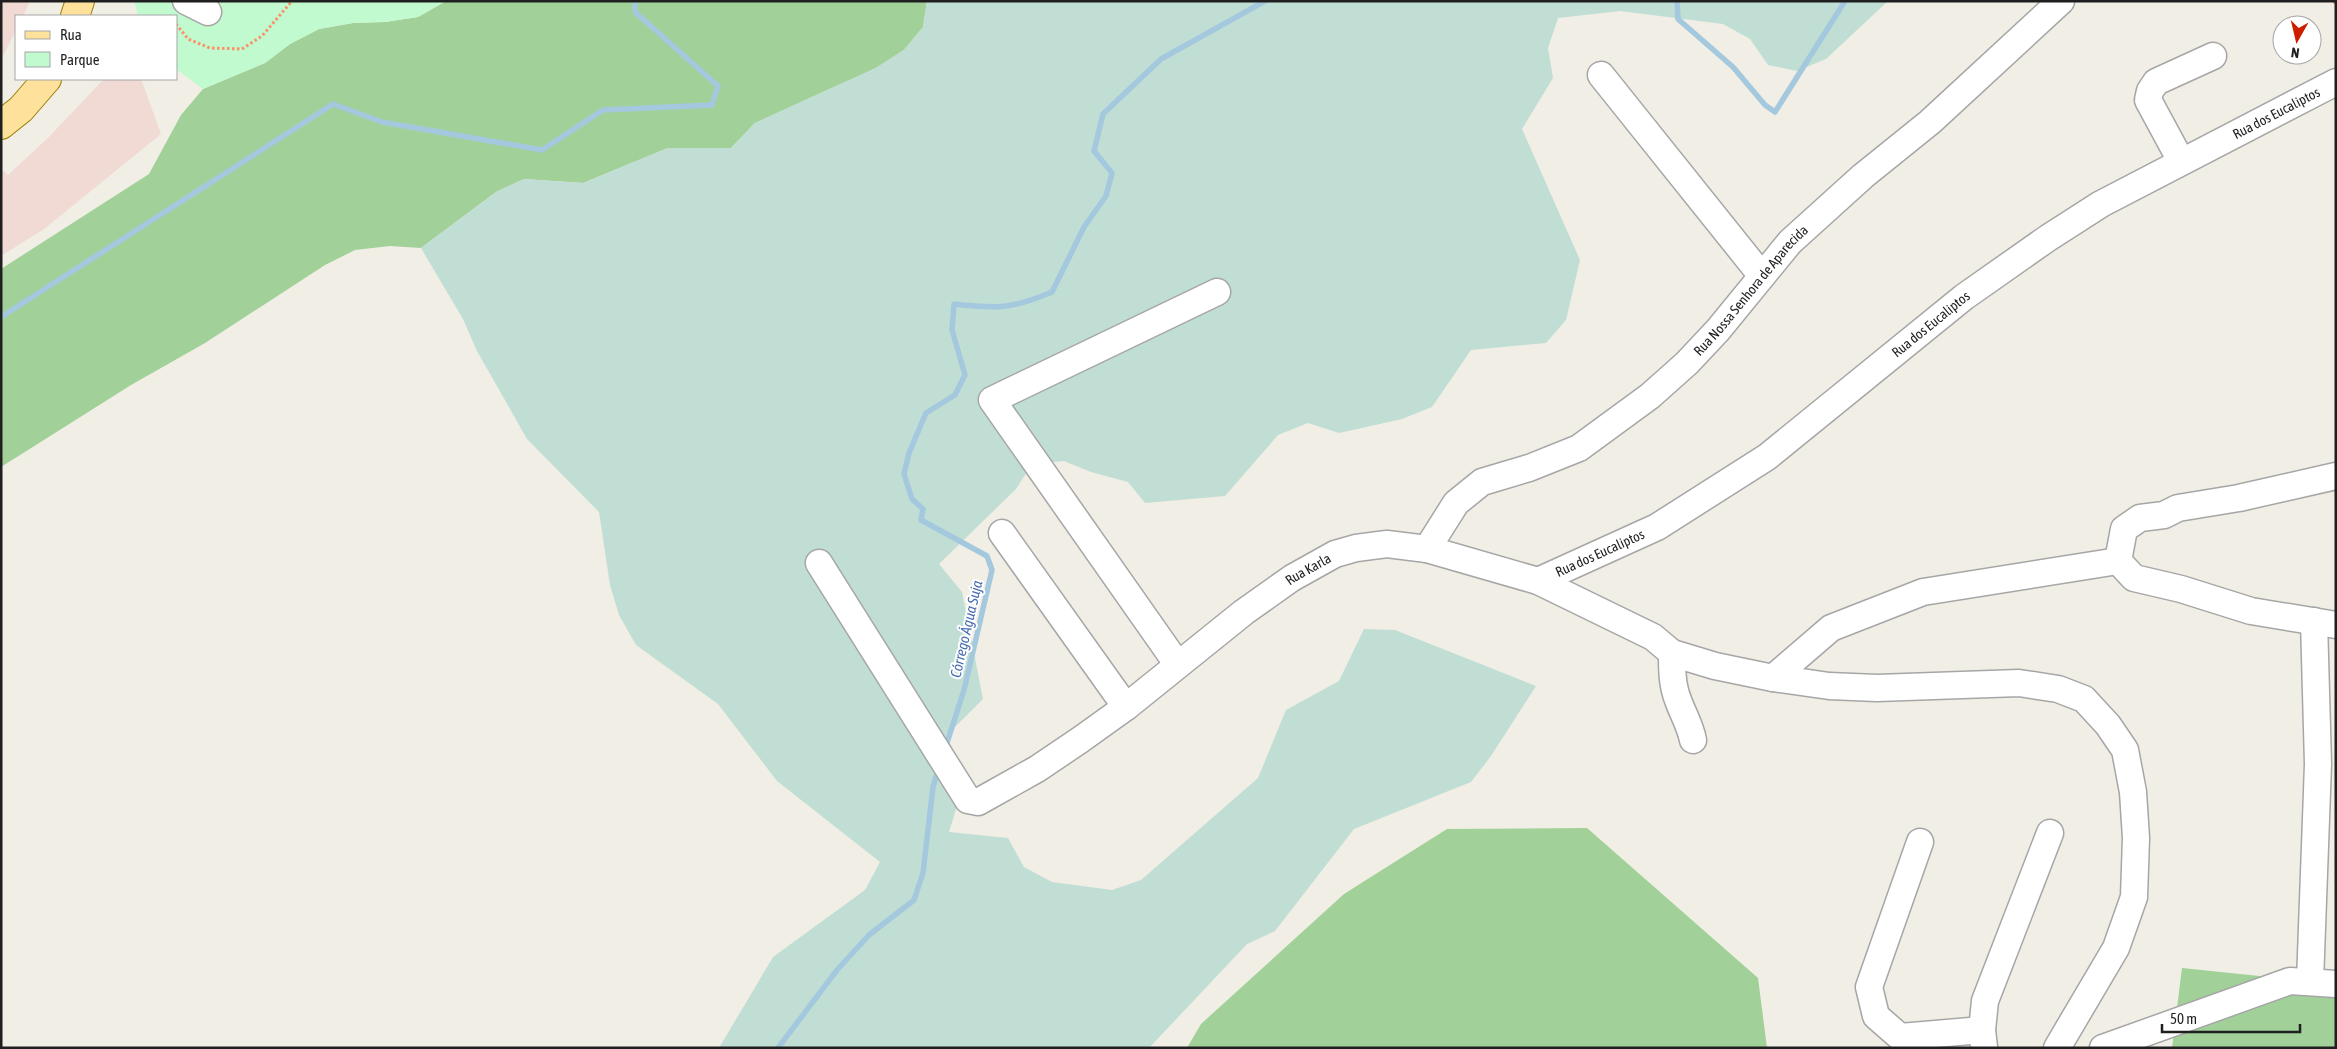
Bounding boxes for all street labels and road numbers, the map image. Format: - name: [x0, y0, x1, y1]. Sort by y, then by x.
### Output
- street label: Rua dos Eucaliptos: [2230, 84, 2323, 142]
- street label: Rua Nossa Senhora de Aparecida: [1690, 222, 1811, 359]
- street label: Rua dos Eucaliptos: [1889, 288, 1973, 360]
- street label: Rua dos Eucaliptos: [1553, 526, 1647, 580]
- street label: Rua Karla: [1282, 550, 1334, 588]

